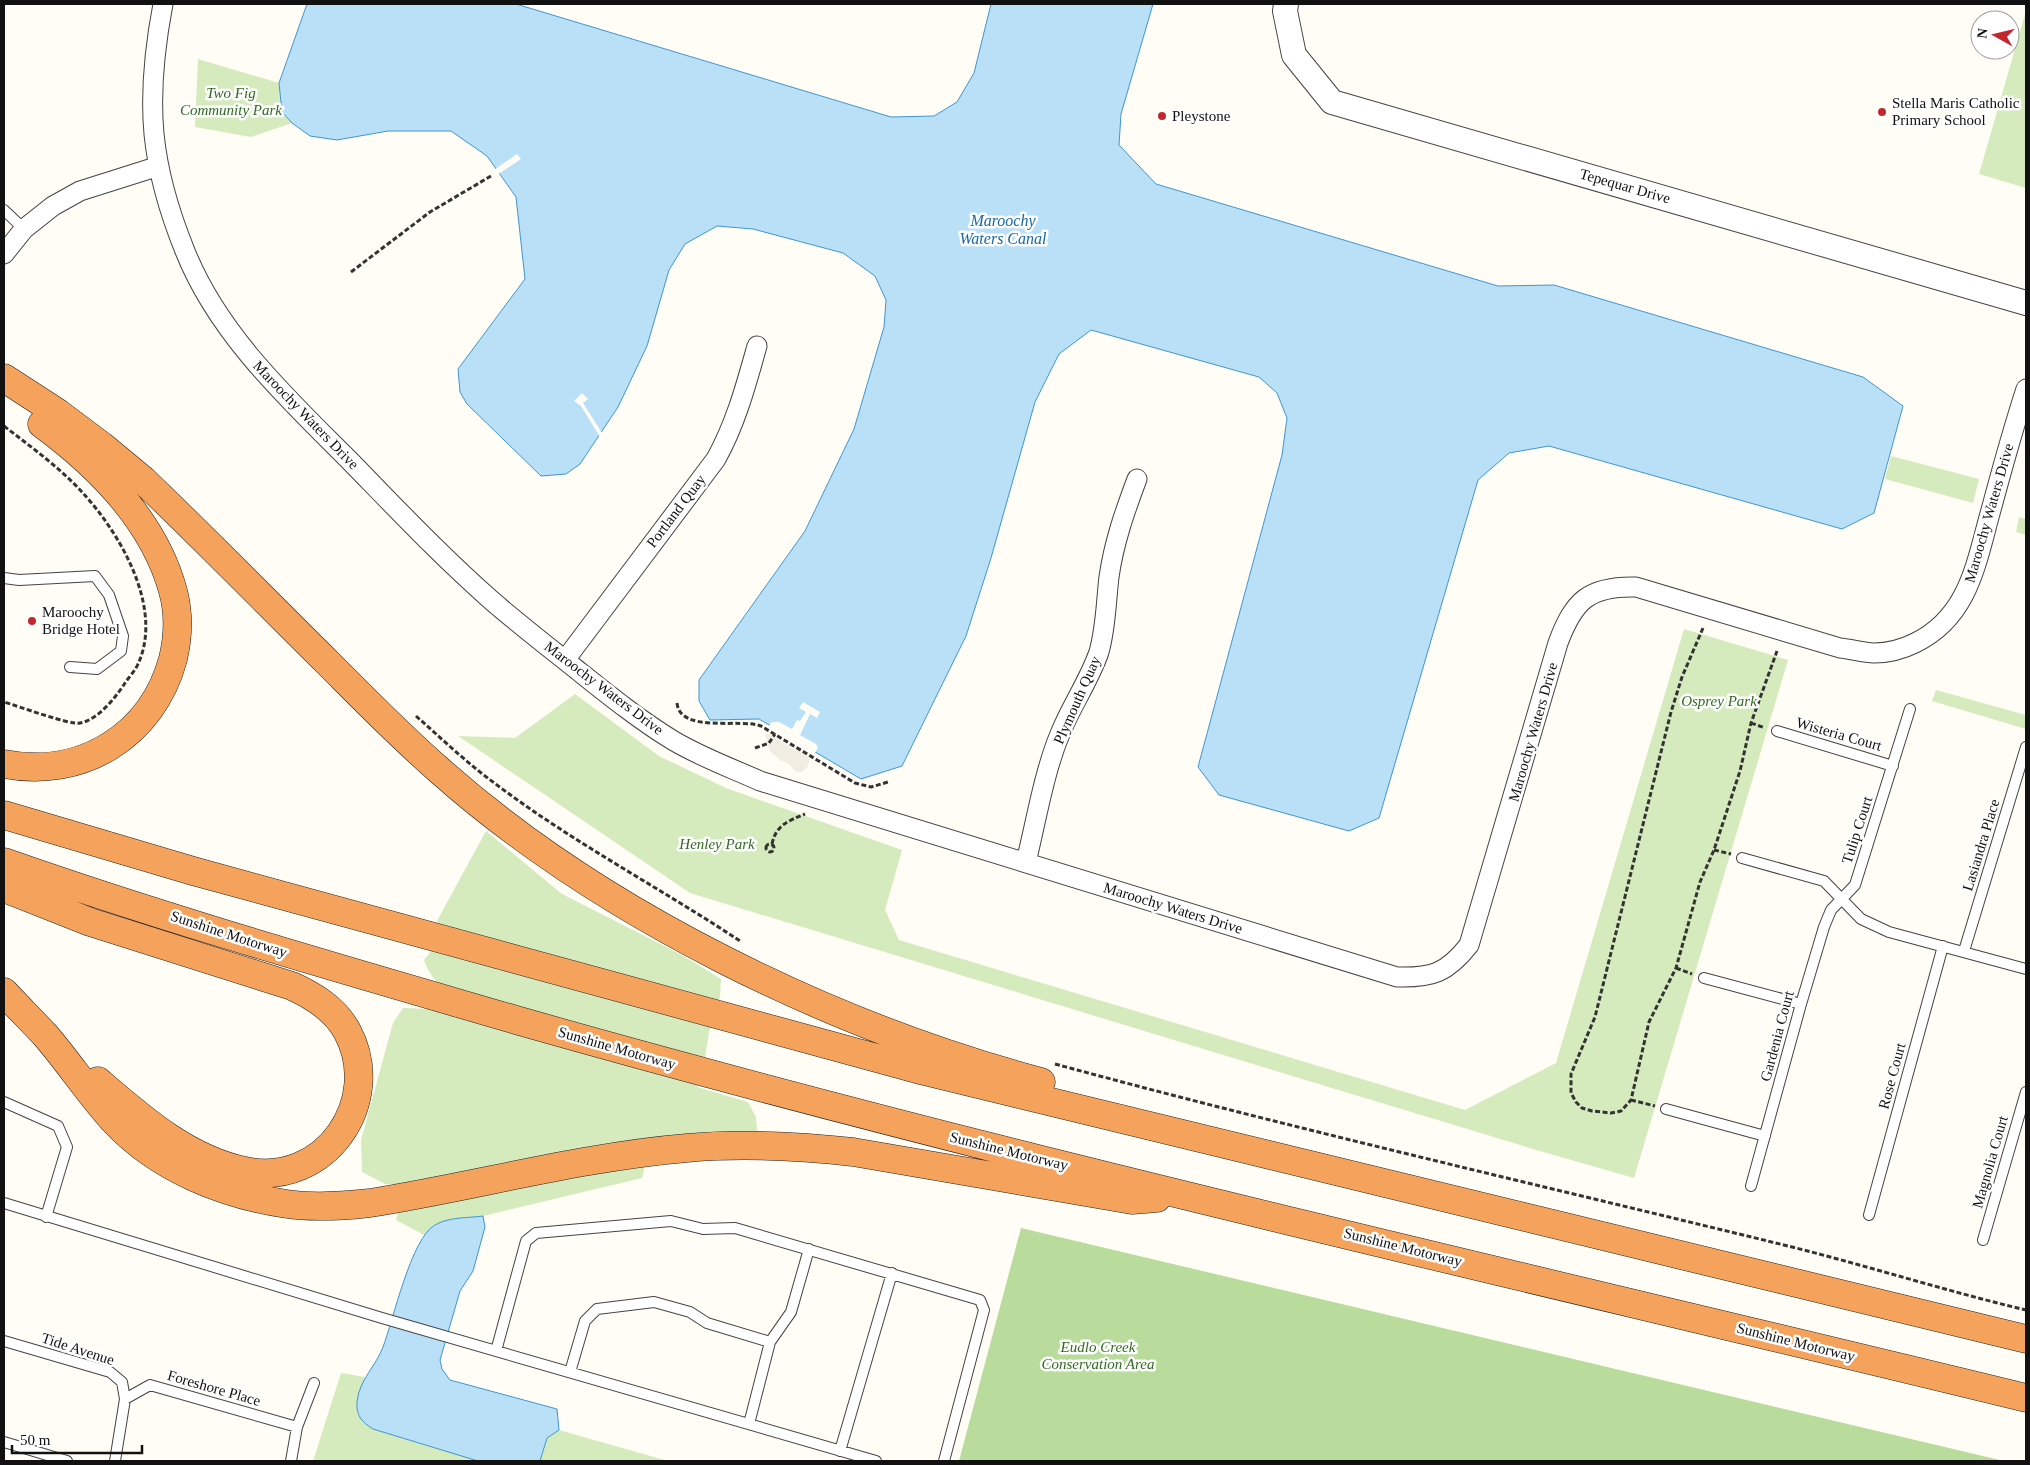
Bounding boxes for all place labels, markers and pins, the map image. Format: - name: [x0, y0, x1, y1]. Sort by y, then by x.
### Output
- place label: Stella Maris Catholic Primary School: [1892, 95, 2020, 128]
- marker: Stella Maris Catholic Primary School: [1876, 106, 1888, 118]
- place label: Pleystone: [1172, 108, 1231, 124]
- marker: Pleystone: [1156, 110, 1168, 122]
- place label: Maroochy Bridge Hotel: [42, 604, 120, 637]
- marker: Maroochy Bridge Hotel: [26, 615, 38, 627]

